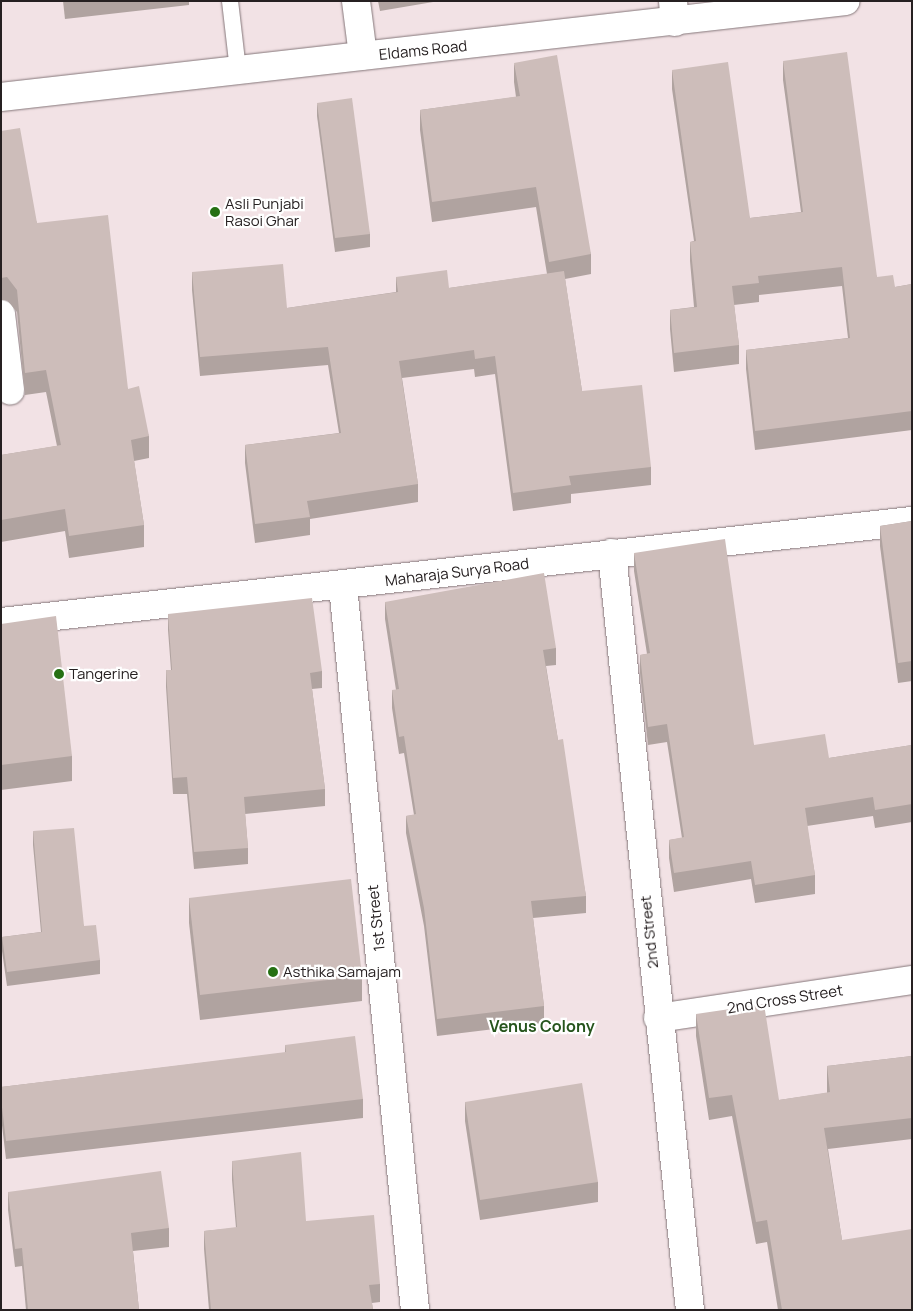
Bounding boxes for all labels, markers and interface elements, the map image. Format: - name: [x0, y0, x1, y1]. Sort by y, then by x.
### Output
- street label: Eldams Road: [378, 36, 468, 64]
- place label: Asli Punjabi Rasoi Ghar: [225, 194, 304, 229]
- marker: Asli Punjabi Rasoi Ghar: [209, 206, 221, 218]
- street label: Maharaja Surya Road: [384, 554, 530, 590]
- place label: Tangerine: [69, 665, 138, 683]
- marker: Tangerine: [53, 668, 65, 680]
- street label: 1st Street: [364, 884, 388, 952]
- street label: 2nd Street: [636, 895, 662, 969]
- place label: Asthika Samajam: [283, 963, 401, 981]
- marker: Asthika Samajam: [267, 966, 279, 978]
- street label: 2nd Cross Street: [726, 981, 844, 1017]
- district label: Venus Colony: [489, 1016, 595, 1036]

